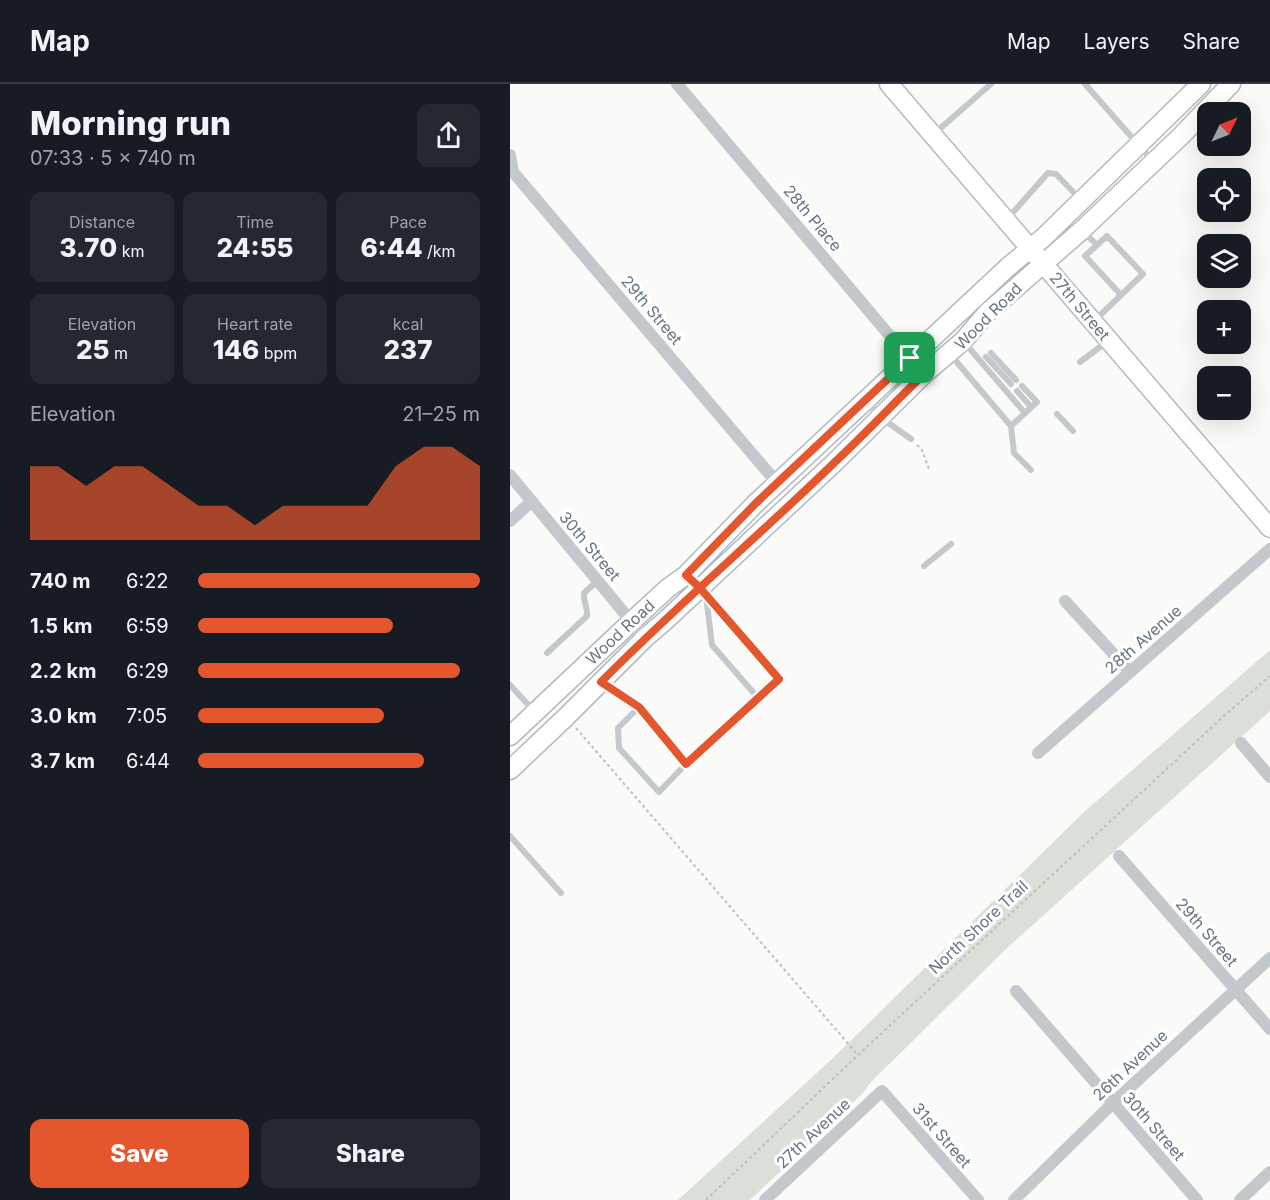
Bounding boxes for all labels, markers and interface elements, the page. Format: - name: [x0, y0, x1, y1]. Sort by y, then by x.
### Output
- text: Map: [30, 24, 90, 58]
- text: Map: [1007, 29, 1051, 54]
- text: Layers: [1084, 29, 1150, 54]
- text: Share: [1183, 29, 1240, 54]
- north arrow: [1197, 102, 1251, 156]
- map controls: [1197, 102, 1251, 420]
- text: Morning run: [30, 103, 231, 143]
- button: share: [417, 104, 480, 167]
- text: 07:33 · 5 × 740 m: [30, 146, 196, 170]
- button: locate: [1197, 168, 1251, 222]
- street label: 28th Place: [779, 181, 847, 255]
- text: Distance: [69, 212, 135, 232]
- text: Time: [236, 212, 274, 232]
- text: Pace: [389, 212, 427, 232]
- text: 3.70: [59, 232, 117, 263]
- text: 24:55: [216, 232, 294, 263]
- text: 6:44: [360, 232, 423, 263]
- button: layers: [1197, 234, 1251, 288]
- text: km: [117, 241, 145, 261]
- text: /km: [423, 241, 456, 261]
- street label: 27th Street: [1046, 268, 1114, 344]
- street label: 29th Street: [617, 271, 687, 349]
- street label: Wood Road: [950, 278, 1026, 354]
- button: +: [1197, 300, 1251, 354]
- text: Elevation: [68, 314, 136, 334]
- text: Heart rate: [217, 314, 293, 334]
- text: kcal: [393, 314, 423, 334]
- pin: [884, 332, 935, 383]
- text: 25: [76, 334, 110, 365]
- text: 146: [213, 334, 259, 365]
- text: 237: [384, 334, 432, 365]
- icon: arrive: [893, 341, 926, 374]
- text: m: [110, 343, 128, 363]
- text: bpm: [259, 343, 297, 363]
- button: −: [1197, 366, 1251, 420]
- text: Elevation: [30, 402, 116, 426]
- text: 21–25 m: [402, 402, 480, 426]
- street label: 30th Street: [555, 507, 625, 585]
- text: 740 m: [30, 569, 90, 593]
- text: 6:22: [126, 569, 169, 593]
- street label: Wood Road: [581, 595, 659, 669]
- street label: 28th Avenue: [1101, 600, 1185, 678]
- text: 1.5 km: [30, 614, 93, 638]
- text: 6:59: [126, 614, 169, 638]
- text: 2.2 km: [30, 659, 96, 683]
- text: 6:29: [126, 659, 169, 683]
- text: 3.0 km: [30, 704, 97, 728]
- text: 7:05: [126, 704, 167, 728]
- text: 3.7 km: [30, 749, 95, 773]
- text: 6:44: [126, 749, 170, 773]
- street label: North Shore Trail: [924, 876, 1032, 978]
- street label: 29th Street: [1172, 894, 1242, 970]
- street label: 26th Avenue: [1088, 1025, 1172, 1105]
- street label: 30th Street: [1119, 1088, 1189, 1164]
- street label: 27th Avenue: [772, 1094, 854, 1172]
- street label: 31st Street: [908, 1098, 976, 1172]
- button: Save: [30, 1119, 249, 1188]
- button: Share: [261, 1119, 480, 1188]

